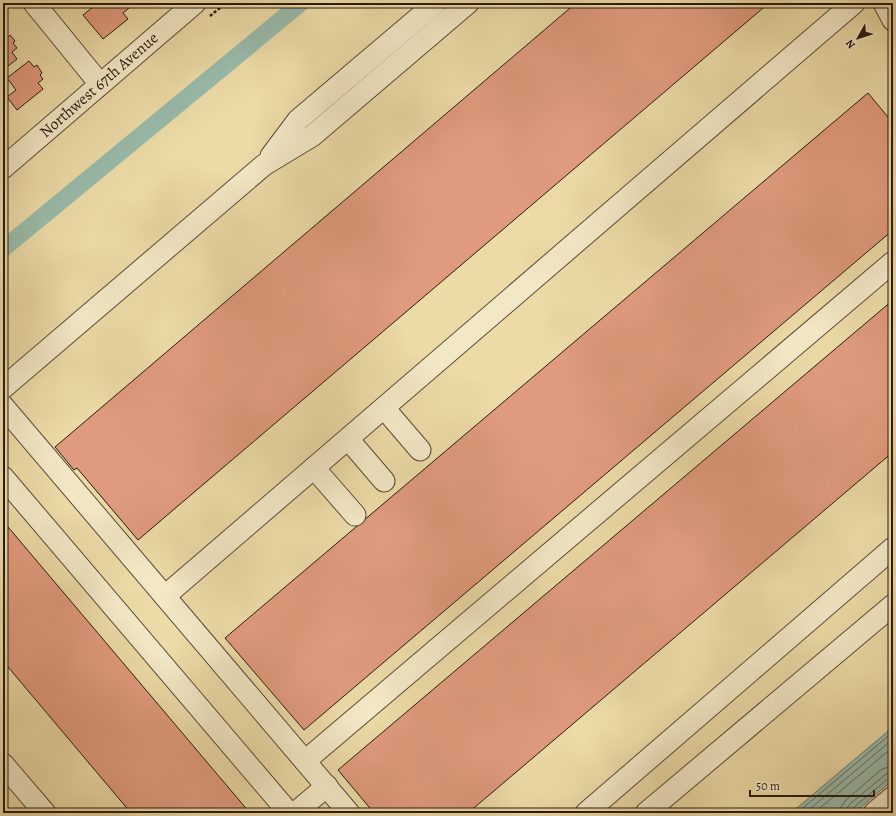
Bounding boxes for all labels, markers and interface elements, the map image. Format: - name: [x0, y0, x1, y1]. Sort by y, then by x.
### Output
- north arrow: [838, 18, 878, 58]
- street label: Northwest 67th Avenue: [35, 27, 163, 143]
- text: N: [842, 36, 859, 52]
- scale bar: [750, 772, 874, 798]
- text: 50 m: [756, 778, 780, 794]

